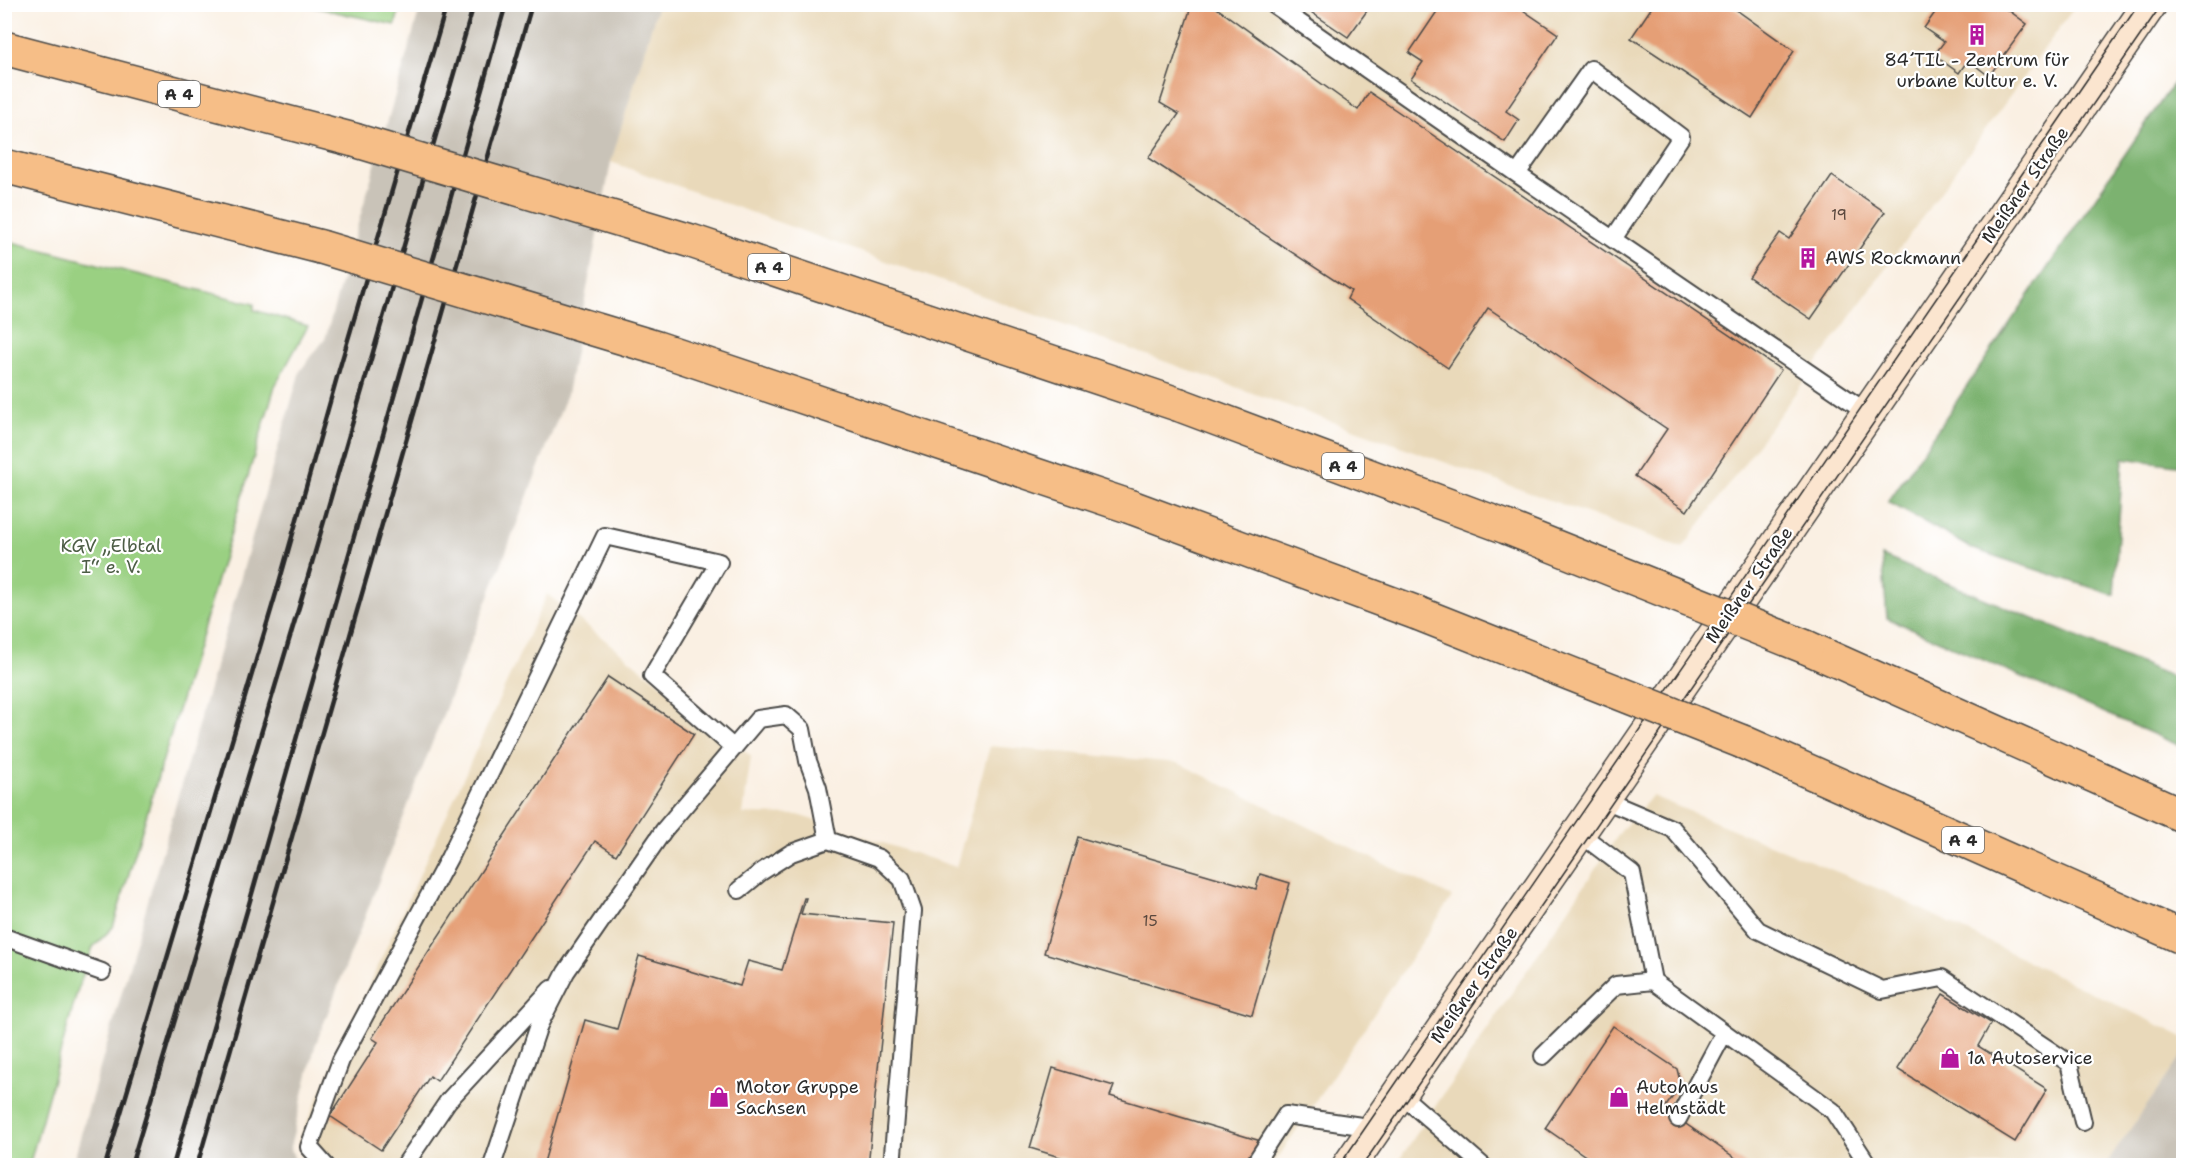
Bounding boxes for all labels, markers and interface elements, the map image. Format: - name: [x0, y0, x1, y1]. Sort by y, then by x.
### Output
- building icon: 84´TIL - Zentrum für urbane Kultur e. V.: [1965, 23, 1989, 47]
- place label: 84´TIL - Zentrum für urbane Kultur e. V.: [1884, 48, 2070, 93]
- road number: A 4: [158, 81, 200, 107]
- street label: Meißner Straße: [1976, 122, 2074, 248]
- house number: 19: [1831, 205, 1847, 225]
- building icon: AWS Rockmann: [1796, 246, 1820, 270]
- place label: AWS Rockmann: [1825, 246, 1961, 270]
- road number: A 4: [748, 254, 790, 280]
- road number: A 4: [1322, 453, 1364, 479]
- street label: Meißner Straße: [1700, 522, 1798, 648]
- park label: KGV „Elbtal I“ e. V.: [60, 534, 162, 579]
- road number: A 4: [1942, 827, 1984, 853]
- house number: 15: [1142, 911, 1158, 931]
- street label: Meißner Straße: [1425, 922, 1523, 1048]
- shop icon: 1a Autoservice: [1938, 1046, 1962, 1070]
- place label: 1a Autoservice: [1967, 1046, 2093, 1070]
- place label: Motor Gruppe Sachsen: [736, 1075, 859, 1120]
- place label: Autohaus Helmstädt: [1636, 1075, 1726, 1120]
- shop icon: Motor Gruppe Sachsen: [707, 1085, 731, 1109]
- shop icon: Autohaus Helmstädt: [1607, 1085, 1631, 1109]

